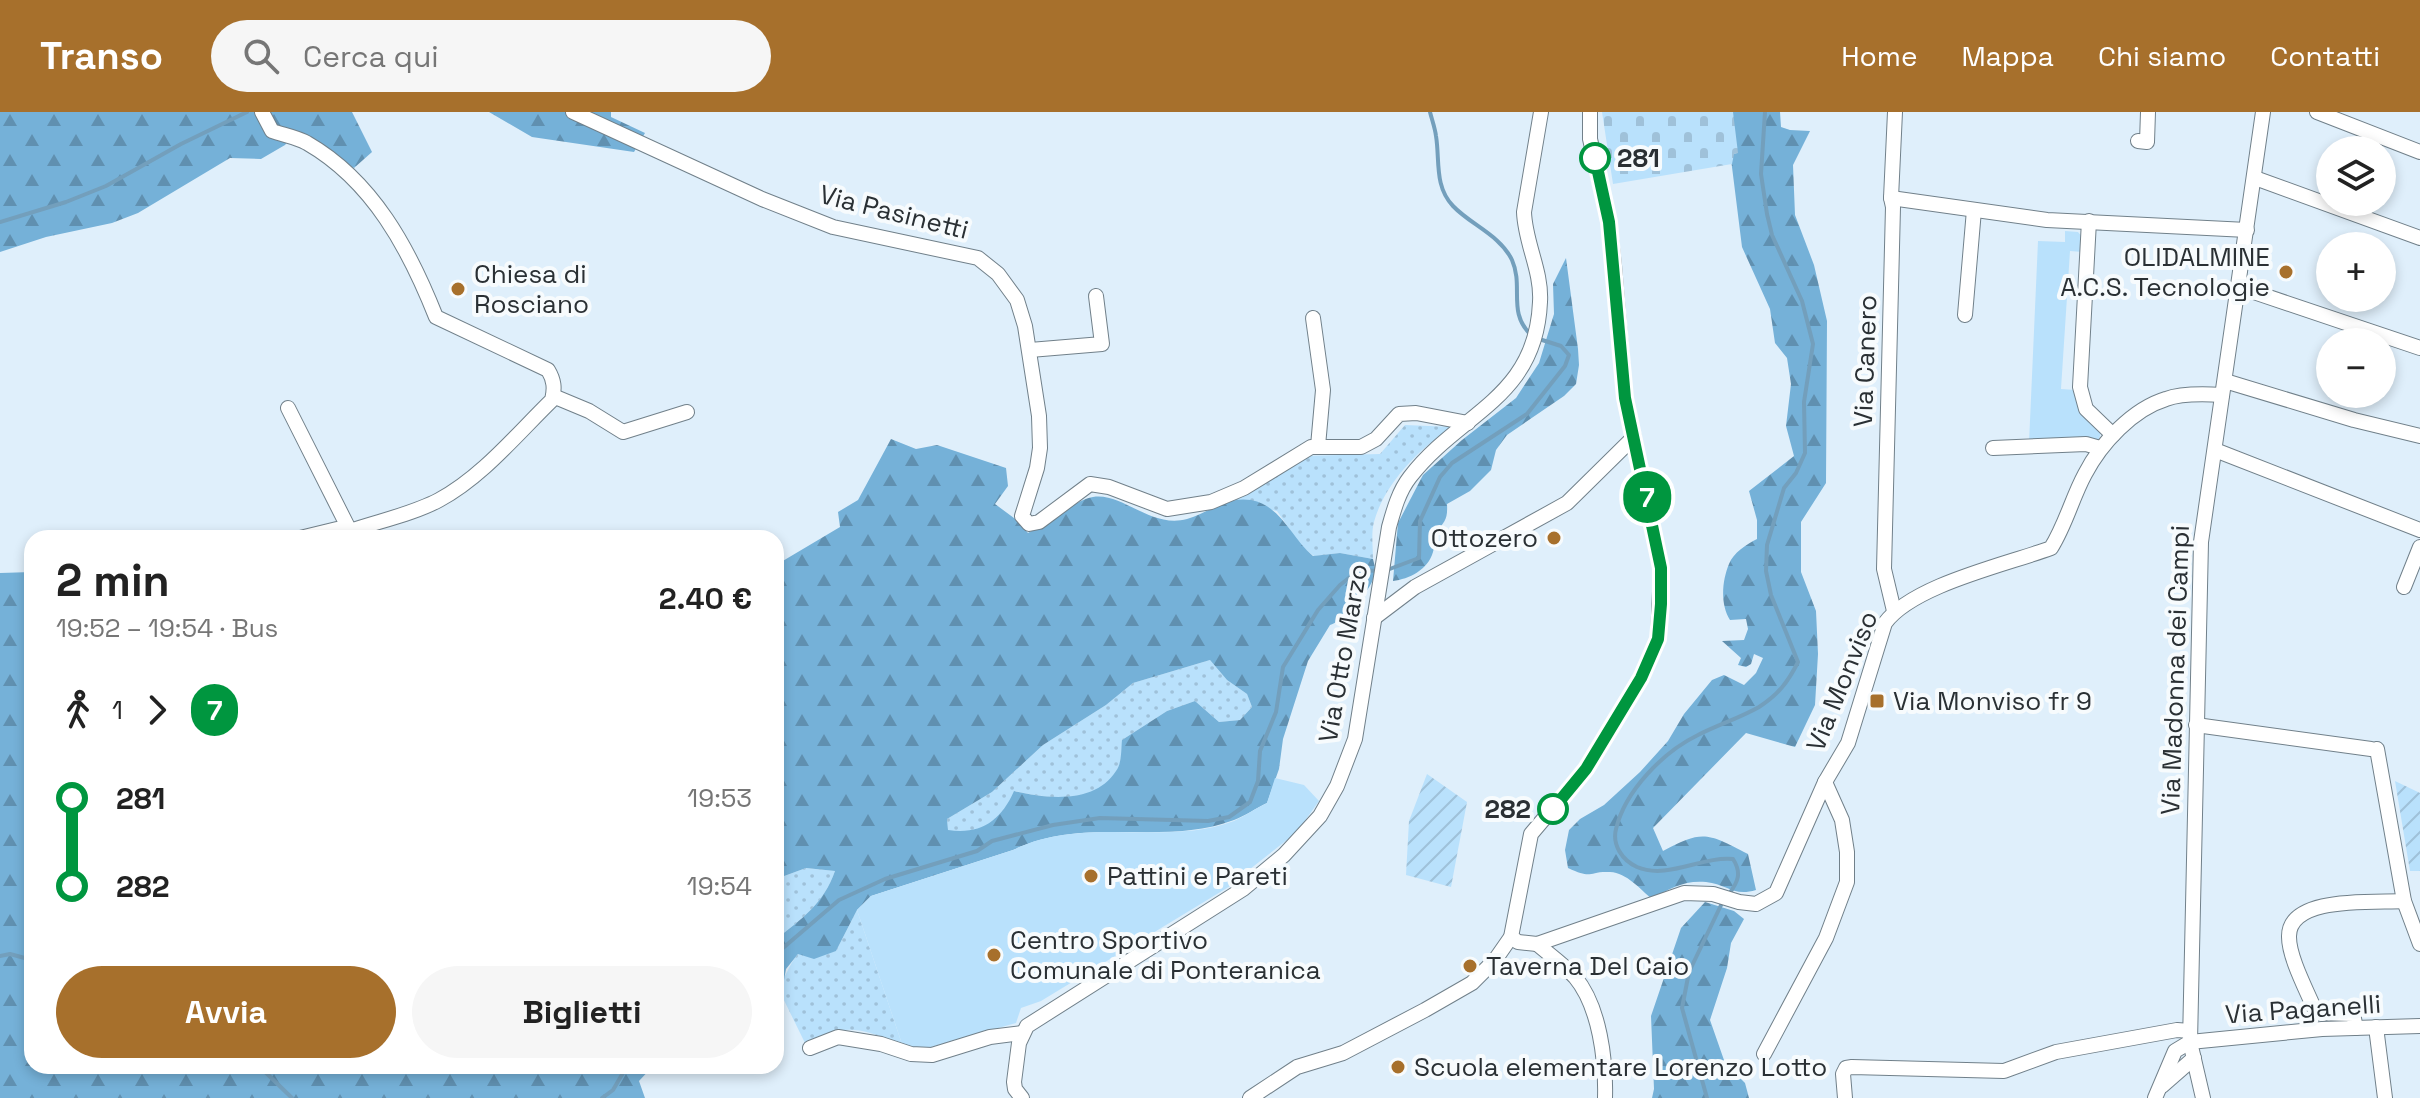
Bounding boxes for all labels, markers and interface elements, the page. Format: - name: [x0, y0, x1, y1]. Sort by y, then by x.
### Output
- search box: [211, 20, 771, 92]
- text: Transo: [40, 32, 163, 80]
- icon: search: [239, 34, 283, 78]
- text: Cerca qui: [303, 37, 439, 76]
- text: Home: [1841, 38, 1917, 74]
- text: Mappa: [1961, 38, 2054, 74]
- text: Chi siamo: [2098, 38, 2226, 74]
- text: Contatti: [2270, 38, 2380, 74]
- map controls: [2316, 136, 2396, 408]
- button: layers: [2316, 136, 2396, 216]
- place label: 281: [1617, 141, 1660, 175]
- marker: 281: [1580, 143, 1610, 173]
- street label: Via Pasinetti: [816, 177, 972, 247]
- button: +: [2316, 232, 2396, 312]
- place label: OLIDALMINE A.C.S. Tecnologie: [2060, 240, 2270, 304]
- place label: Chiesa di Rosciano: [474, 257, 589, 321]
- marker: OLIDALMINE A.C.S. Tecnologie: [2277, 263, 2295, 281]
- marker: Chiesa di Rosciano: [449, 280, 467, 298]
- street label: Via Canero: [1846, 294, 1884, 428]
- button: −: [2316, 328, 2396, 408]
- line badge: 7: [1621, 471, 1673, 523]
- text: 7: [1639, 479, 1655, 515]
- place label: Ottozero: [1431, 521, 1538, 555]
- street label: Via Madonna dei Campi: [2153, 525, 2197, 815]
- marker: Ottozero: [1545, 529, 1563, 547]
- text: 2 min: [56, 553, 170, 609]
- street label: Via Otto Marzo: [1311, 561, 1375, 745]
- text: 2.40 €: [659, 579, 752, 618]
- street label: Via Monviso: [1798, 606, 1886, 756]
- text: 19:52 – 19:54 · Bus: [56, 611, 278, 645]
- place label: Via Monviso fr 9: [1893, 684, 2092, 718]
- icon: walk: [56, 688, 100, 732]
- icon: forward: [135, 688, 179, 732]
- text: 7: [207, 692, 222, 728]
- marker: Via Monviso fr 9: [1868, 692, 1886, 710]
- text: 1: [112, 693, 123, 727]
- text: 281: [116, 779, 165, 818]
- text: 19:53: [687, 781, 752, 815]
- place label: 282: [1485, 792, 1531, 826]
- marker: 282: [1538, 794, 1568, 824]
- place label: Pattini e Pareti: [1107, 859, 1288, 893]
- text: 282: [116, 867, 170, 906]
- marker: Pattini e Pareti: [1082, 867, 1100, 885]
- text: 19:54: [687, 869, 752, 903]
- place label: Centro Sportivo Comunale di Ponteranica: [1010, 923, 1321, 987]
- marker: Centro Sportivo Comunale di Ponteranica: [985, 946, 1003, 964]
- place label: Taverna Del Caio: [1486, 949, 1689, 983]
- marker: Taverna Del Caio: [1461, 957, 1479, 975]
- button: Avvia: [56, 966, 396, 1058]
- button: Biglietti: [412, 966, 752, 1058]
- street label: Via Paganelli: [2224, 987, 2382, 1031]
- place label: Scuola elementare Lorenzo Lotto: [1414, 1050, 1827, 1084]
- marker: Scuola elementare Lorenzo Lotto: [1389, 1058, 1407, 1076]

